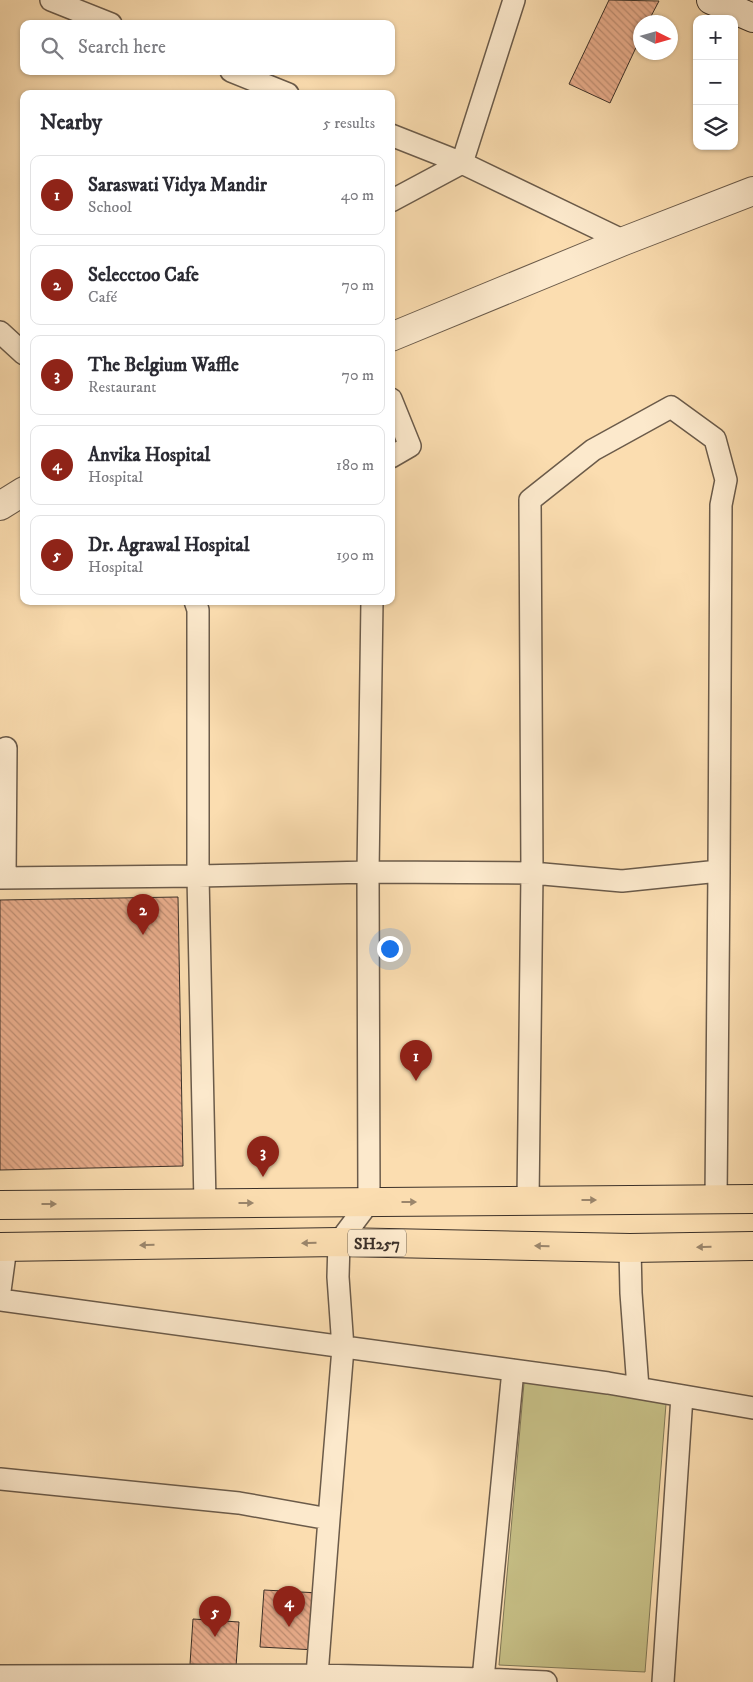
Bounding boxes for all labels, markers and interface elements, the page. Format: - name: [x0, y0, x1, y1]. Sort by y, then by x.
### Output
- north arrow: [633, 15, 678, 60]
- map controls: [693, 15, 738, 150]
- button: +: [693, 15, 738, 60]
- search box: [20, 20, 395, 75]
- icon: search: [38, 34, 66, 62]
- text: Search here: [78, 36, 166, 59]
- button: −: [693, 60, 738, 105]
- button: layers: [693, 105, 738, 150]
- text: Nearby: [40, 110, 102, 136]
- text: 5 results: [323, 113, 375, 133]
- text: Saraswati Vidya Mandir: [88, 174, 267, 197]
- text: 1: [54, 185, 60, 205]
- text: 40 m: [341, 185, 374, 205]
- text: School: [88, 197, 132, 217]
- text: Selecctoo Cafe: [88, 264, 199, 287]
- text: 2: [53, 275, 61, 295]
- text: 70 m: [342, 275, 374, 295]
- text: Café: [88, 287, 117, 307]
- text: The Belgium Waffle: [88, 354, 239, 377]
- text: 3: [54, 365, 60, 385]
- text: 70 m: [342, 365, 374, 385]
- text: Restaurant: [88, 377, 156, 397]
- text: Anvika Hospital: [88, 444, 210, 467]
- text: 4: [52, 455, 62, 475]
- text: 180 m: [336, 455, 374, 475]
- text: Hospital: [88, 467, 143, 487]
- text: Dr. Agrawal Hospital: [88, 534, 249, 557]
- text: 5: [53, 545, 61, 565]
- text: 190 m: [336, 545, 374, 565]
- text: Hospital: [88, 557, 143, 577]
- pin: 2: [127, 894, 159, 935]
- your location: [377, 936, 403, 962]
- pin: 1: [400, 1040, 432, 1081]
- pin: 3: [247, 1136, 279, 1177]
- one-way arrow: [581, 1196, 597, 1204]
- one-way arrow: [401, 1198, 417, 1206]
- one-way arrow: [238, 1199, 254, 1207]
- one-way arrow: [41, 1200, 57, 1208]
- road number: SH257: [348, 1230, 406, 1256]
- one-way arrow: [301, 1239, 317, 1247]
- one-way arrow: [139, 1241, 155, 1249]
- one-way arrow: [534, 1242, 550, 1250]
- one-way arrow: [696, 1243, 712, 1251]
- pin: 4: [273, 1586, 305, 1627]
- pin: 5: [199, 1596, 231, 1637]

